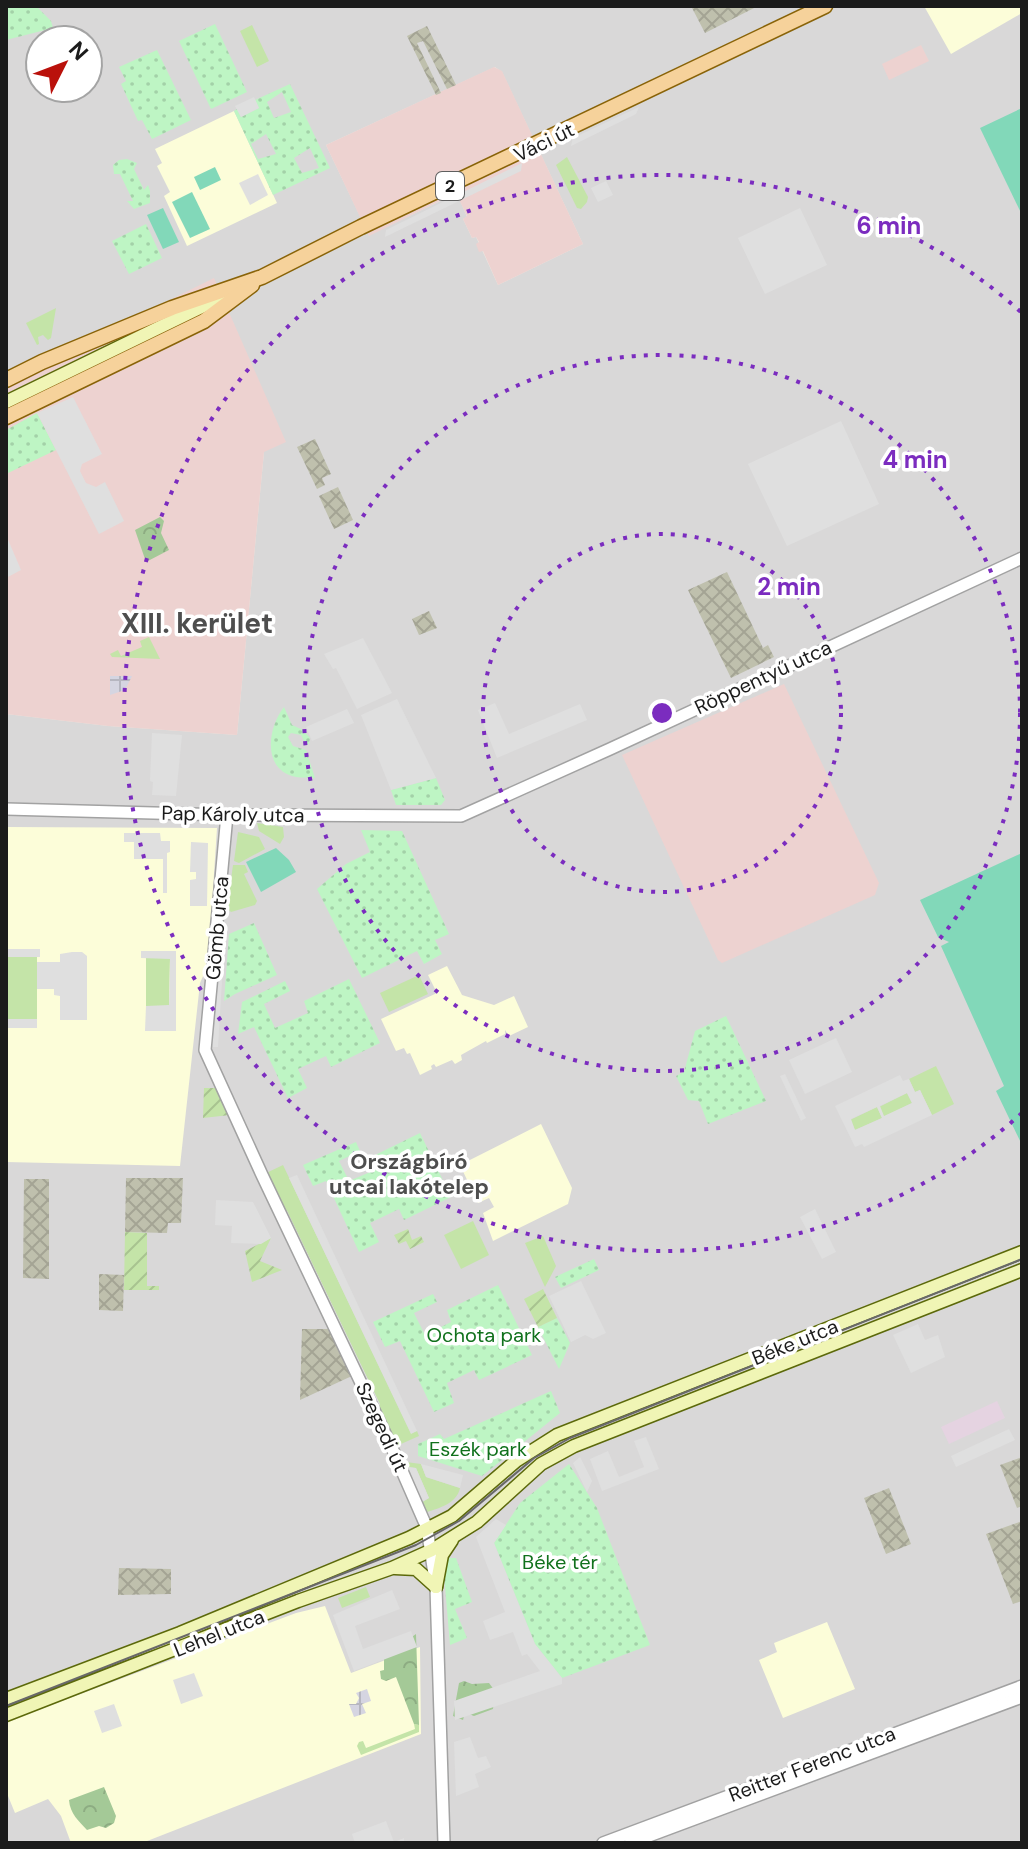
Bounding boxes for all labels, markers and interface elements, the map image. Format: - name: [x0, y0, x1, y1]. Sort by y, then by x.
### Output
- north arrow: [24, 24, 104, 104]
- text: N: [62, 35, 95, 67]
- street label: Váci út: [510, 116, 579, 168]
- road number: 2: [436, 172, 464, 200]
- text: 6 min: [857, 210, 921, 241]
- text: 4 min: [882, 444, 948, 475]
- text: 2 min: [757, 571, 821, 602]
- district label: XIII. kerület: [121, 605, 273, 642]
- street label: Röppentyű utca: [690, 634, 836, 720]
- centre of rings: [648, 699, 676, 727]
- street label: Pap Károly utca: [161, 800, 305, 828]
- street label: Gömb utca: [200, 875, 234, 981]
- district label: Országbíró utcai lakótelep: [329, 1147, 489, 1201]
- street label: Béke utca: [748, 1313, 842, 1371]
- park label: Ochota park: [427, 1322, 541, 1348]
- street label: Szegedi út: [350, 1378, 414, 1476]
- park label: Eszék park: [429, 1436, 527, 1462]
- park label: Béke tér: [522, 1549, 598, 1575]
- street label: Lehel utca: [170, 1603, 268, 1663]
- street label: Reitter Ferenc utca: [725, 1720, 899, 1808]

